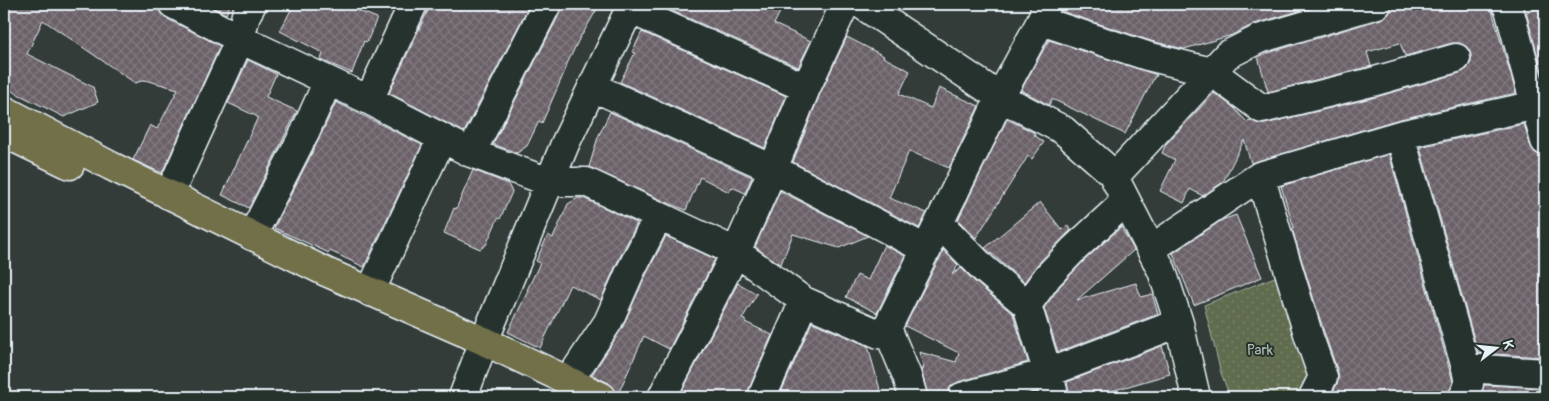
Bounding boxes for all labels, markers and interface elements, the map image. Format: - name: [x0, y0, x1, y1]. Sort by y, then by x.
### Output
- north arrow: [1472, 324, 1522, 374]
- text: K: [1499, 338, 1518, 351]
- park label: Park: [1247, 341, 1274, 360]

